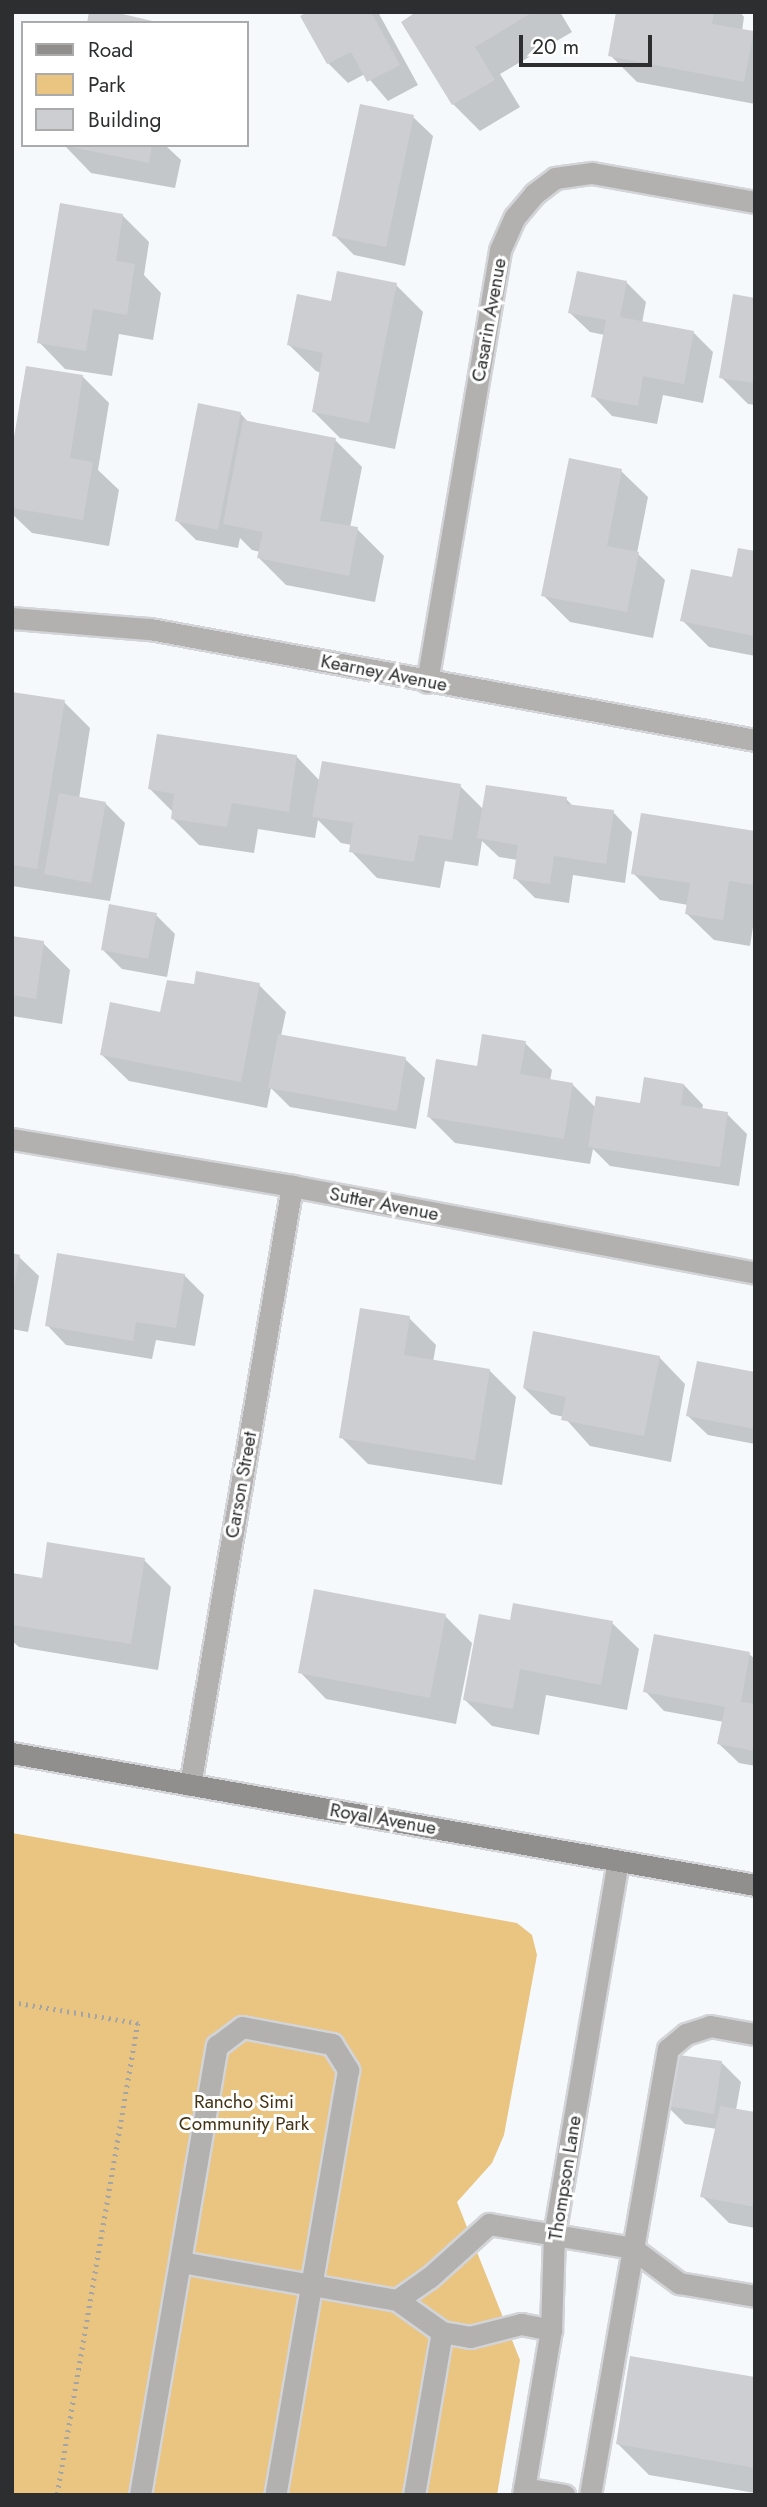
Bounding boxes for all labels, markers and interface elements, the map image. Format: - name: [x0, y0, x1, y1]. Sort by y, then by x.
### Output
- legend: [21, 21, 248, 147]
- scale bar: [522, 21, 655, 65]
- text: 20 m: [532, 32, 579, 62]
- text: Road: [88, 35, 133, 65]
- text: Park: [88, 70, 125, 100]
- text: Building: [88, 105, 161, 135]
- street label: Casarin Avenue: [467, 256, 511, 384]
- street label: Kearney Avenue: [319, 650, 449, 696]
- street label: Sutter Avenue: [327, 1182, 441, 1226]
- street label: Carson Street: [220, 1430, 262, 1540]
- street label: Royal Avenue: [328, 1798, 438, 1840]
- park label: Rancho Simi Community Park: [179, 2091, 309, 2135]
- street label: Thompson Lane: [544, 2114, 586, 2242]

